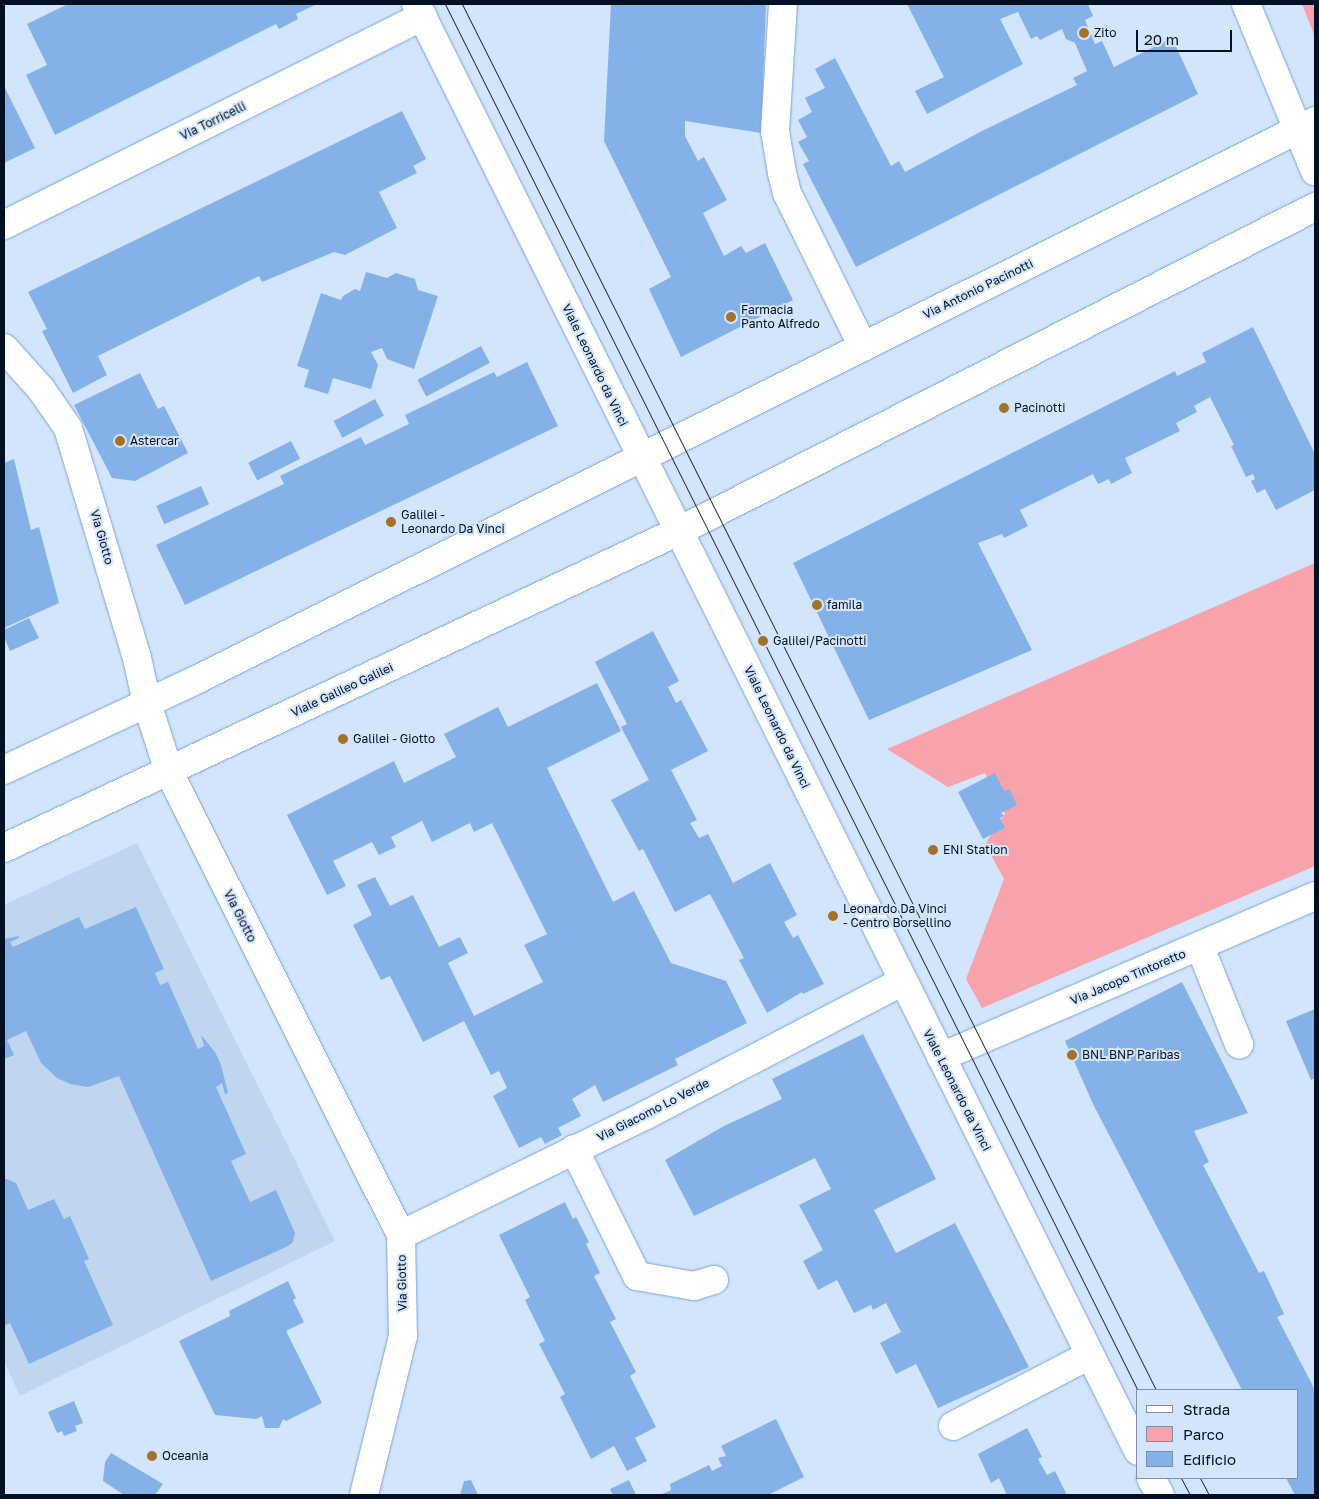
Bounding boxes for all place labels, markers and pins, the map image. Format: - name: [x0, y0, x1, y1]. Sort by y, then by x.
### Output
- place label: Zito: [1094, 26, 1116, 40]
- marker: Zito: [1078, 27, 1090, 39]
- place label: Farmacia Panto Alfredo: [741, 303, 820, 331]
- marker: Farmacia Panto Alfredo: [725, 311, 737, 323]
- place label: Pacinotti: [1014, 401, 1066, 415]
- marker: Pacinotti: [998, 402, 1010, 414]
- place label: Astercar: [130, 434, 179, 448]
- marker: Astercar: [114, 435, 126, 447]
- place label: Galilei - Leonardo Da Vinci: [401, 508, 505, 536]
- marker: Galilei - Leonardo Da Vinci: [385, 516, 397, 528]
- place label: famila: [827, 598, 862, 612]
- marker: famila: [811, 599, 823, 611]
- place label: Galilei/Pacinotti: [773, 634, 867, 648]
- marker: Galilei/Pacinotti: [757, 635, 769, 647]
- place label: Galilei - Giotto: [353, 732, 435, 746]
- marker: Galilei - Giotto: [337, 733, 349, 745]
- place label: ENI Station: [943, 843, 1008, 857]
- marker: ENI Station: [927, 844, 939, 856]
- place label: Leonardo Da Vinci - Centro Borsellino: [843, 902, 951, 930]
- marker: Leonardo Da Vinci - Centro Borsellino: [827, 910, 839, 922]
- place label: BNL BNP Paribas: [1082, 1048, 1180, 1062]
- marker: BNL BNP Paribas: [1066, 1049, 1078, 1061]
- place label: Oceania: [162, 1449, 209, 1463]
- marker: Oceania: [146, 1450, 158, 1462]

